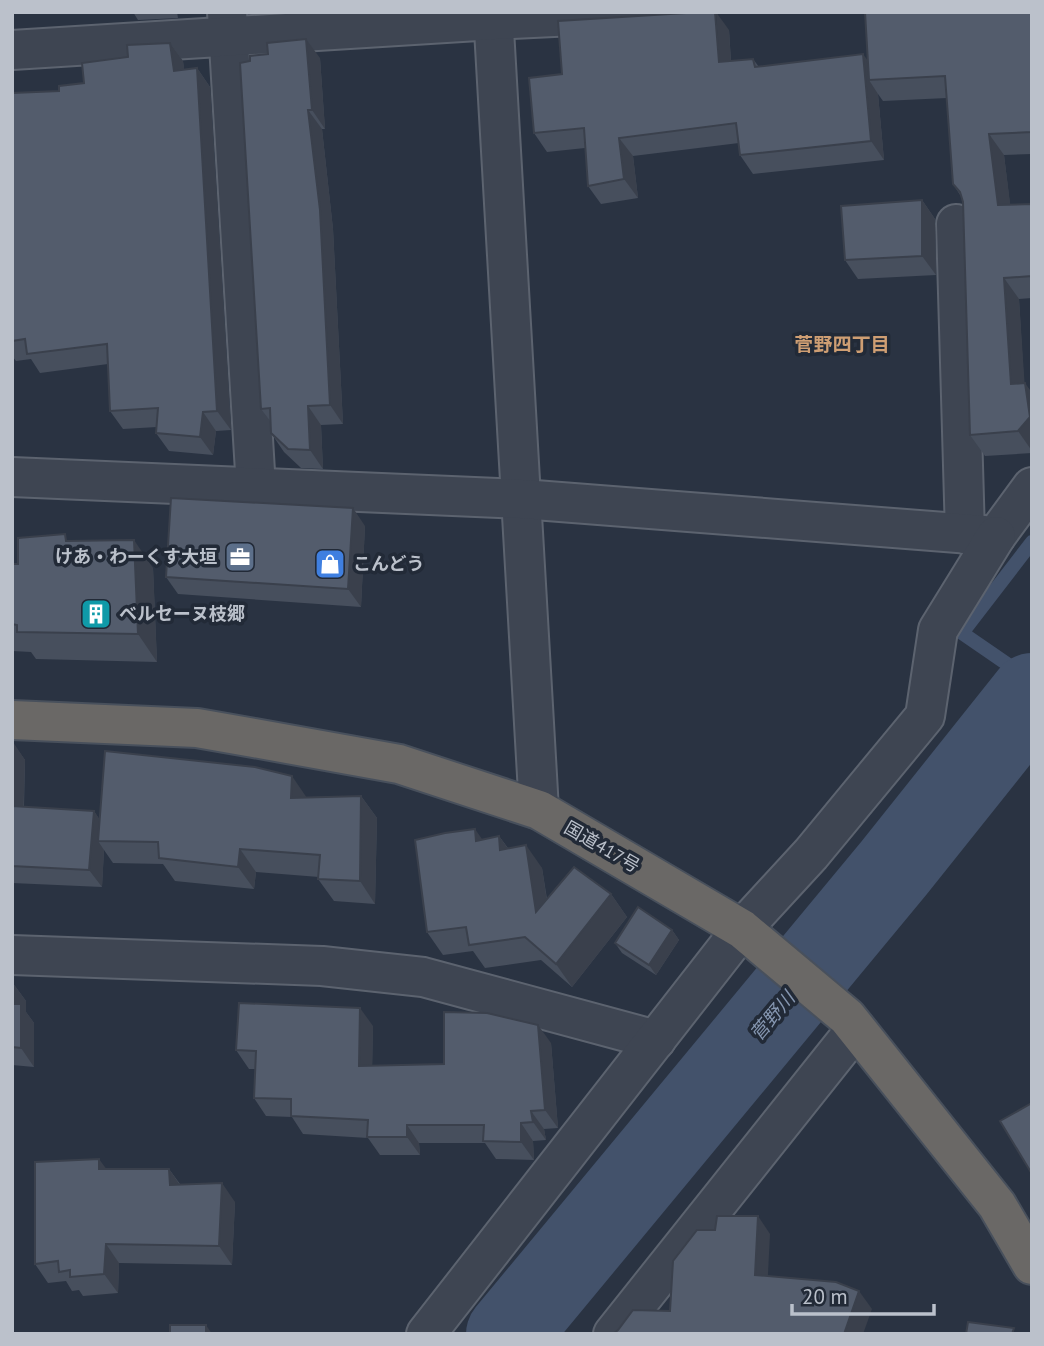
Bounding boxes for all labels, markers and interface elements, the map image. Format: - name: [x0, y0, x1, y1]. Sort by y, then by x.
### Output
- district label: 菅野四丁目: [794, 332, 890, 356]
- office icon: けあ・わーくす大垣: [223, 540, 257, 574]
- place label: けあ・わーくす大垣: [55, 545, 217, 568]
- shop icon: こんどう: [313, 547, 347, 581]
- place label: こんどう: [353, 552, 424, 575]
- building icon: ベルセーヌ枝郷: [79, 597, 113, 631]
- place label: ベルセーヌ枝郷: [119, 602, 245, 625]
- street label: 国道417号: [560, 816, 644, 877]
- water label: 菅野川: [744, 985, 801, 1046]
- scale bar: [792, 1272, 934, 1316]
- text: 20 m: [802, 1283, 848, 1310]

